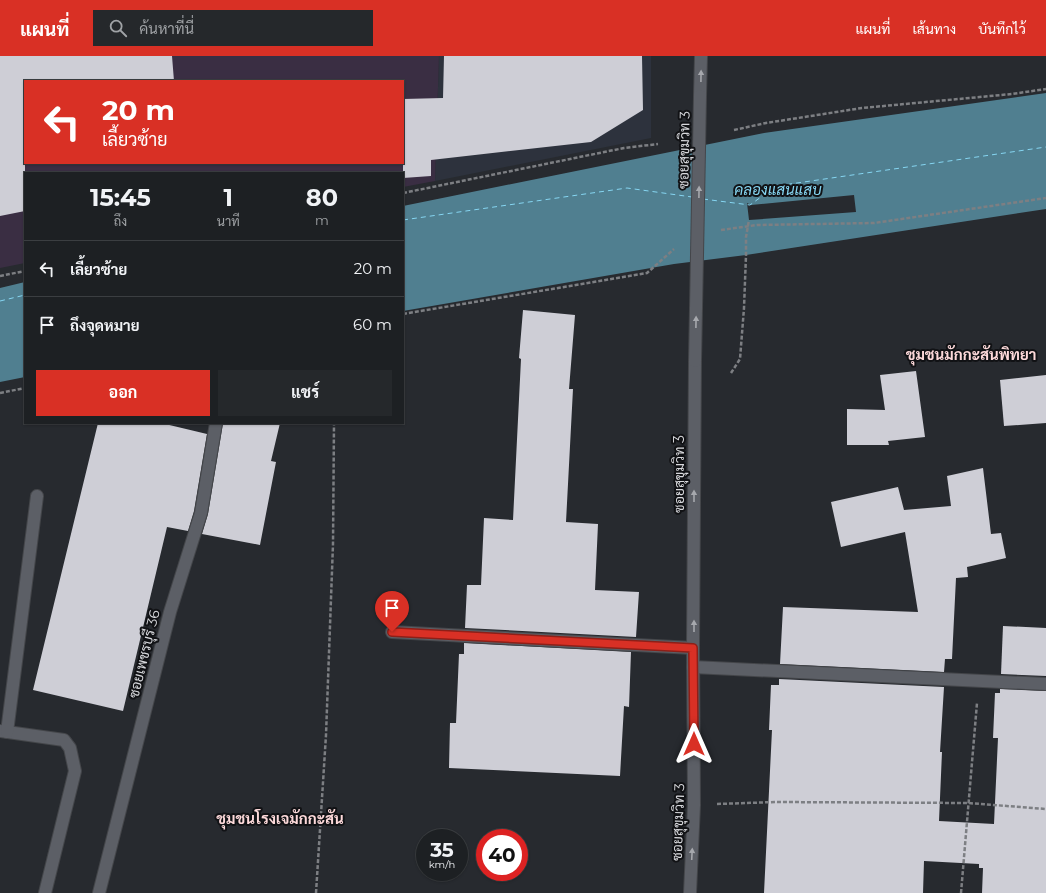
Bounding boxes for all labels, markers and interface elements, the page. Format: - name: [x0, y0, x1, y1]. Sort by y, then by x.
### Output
- search box: [93, 10, 373, 46]
- icon: search: [107, 17, 129, 39]
- text: แผนที่: [20, 18, 69, 41]
- text: ค้นหาที่นี่: [139, 19, 194, 38]
- text: แผนที่: [855, 20, 890, 38]
- text: เส้นทาง: [912, 20, 956, 38]
- text: บันทึกไว้: [978, 20, 1026, 38]
- one-way arrow: [698, 69, 704, 82]
- text: 20 m: [102, 93, 175, 127]
- icon: left: [36, 96, 88, 148]
- street label: ซอยสุขุมวิท 3: [674, 111, 695, 189]
- text: เลี้ยวซ้าย: [102, 129, 168, 151]
- water label: คลองแสนแสบ: [734, 180, 822, 199]
- text: 15:45: [90, 183, 151, 212]
- text: 1: [224, 183, 233, 212]
- text: 80: [306, 183, 338, 212]
- one-way arrow: [695, 186, 702, 198]
- text: m: [315, 212, 329, 228]
- text: ถึง: [114, 213, 127, 229]
- text: นาที: [217, 213, 240, 229]
- icon: left: [36, 258, 58, 280]
- text: 20 m: [354, 259, 392, 278]
- text: เลี้ยวซ้าย: [70, 260, 127, 279]
- icon: arrive: [36, 314, 58, 336]
- text: 60 m: [353, 315, 392, 334]
- one-way arrow: [693, 315, 699, 328]
- text: ถึงจุดหมาย: [70, 316, 140, 335]
- district label: ชุมชนมักกะสันพิทยา: [906, 345, 1036, 366]
- button: ออก: [36, 370, 210, 416]
- button: แชร์: [218, 370, 392, 416]
- street label: ซอยสุขุมวิท 3: [670, 435, 689, 513]
- one-way arrow: [691, 489, 697, 502]
- pin: [375, 591, 409, 632]
- icon: arrive: [381, 597, 403, 619]
- street label: ซอยเพชรบุรี 36: [124, 607, 165, 700]
- one-way arrow: [691, 619, 697, 632]
- position arrow: [673, 723, 715, 765]
- street label: ซอยสุขุมวิท 3: [668, 783, 689, 861]
- district label: ชุมชนโรงเจมักกะสัน: [216, 808, 344, 830]
- speed limit sign: 40: [476, 829, 528, 881]
- text: 35: [430, 838, 454, 862]
- one-way arrow: [689, 847, 695, 860]
- text: km/h: [429, 858, 455, 871]

